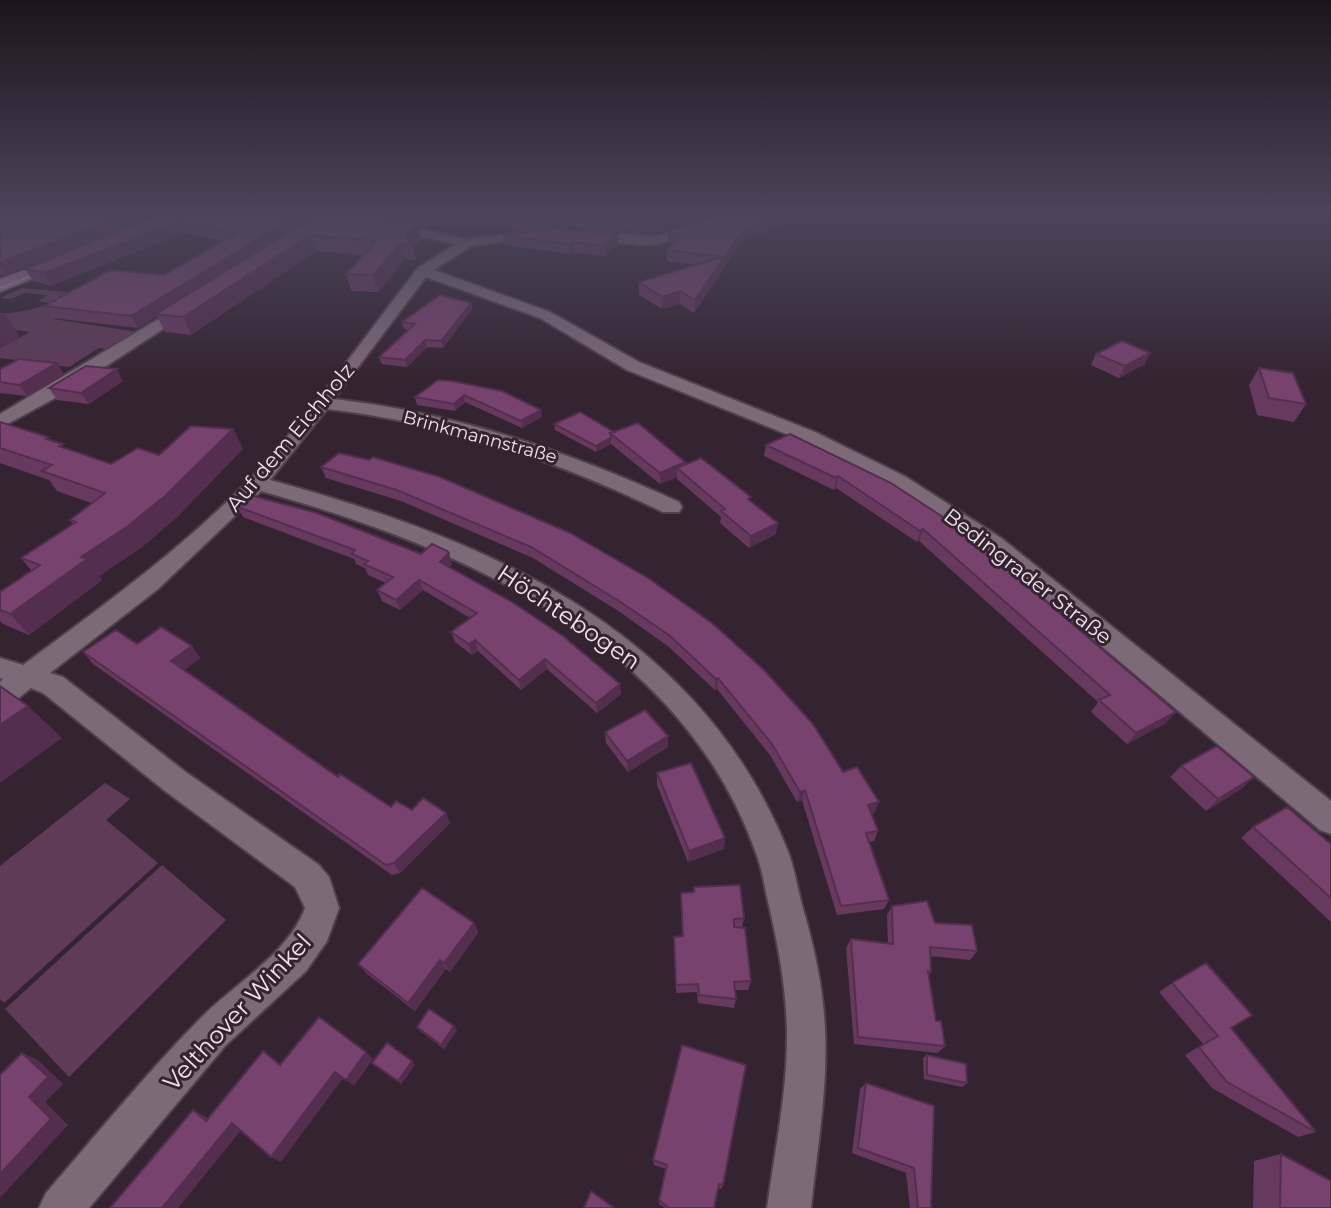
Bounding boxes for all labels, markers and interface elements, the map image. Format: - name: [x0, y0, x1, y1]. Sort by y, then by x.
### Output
- street label: Auf dem Eichholz: [221, 358, 359, 516]
- street label: Brinkmannstraße: [401, 406, 559, 468]
- street label: Bedingrader Straße: [939, 503, 1117, 649]
- street label: Höchtebogen: [492, 558, 646, 676]
- street label: Velthover Winkel: [157, 928, 317, 1096]

